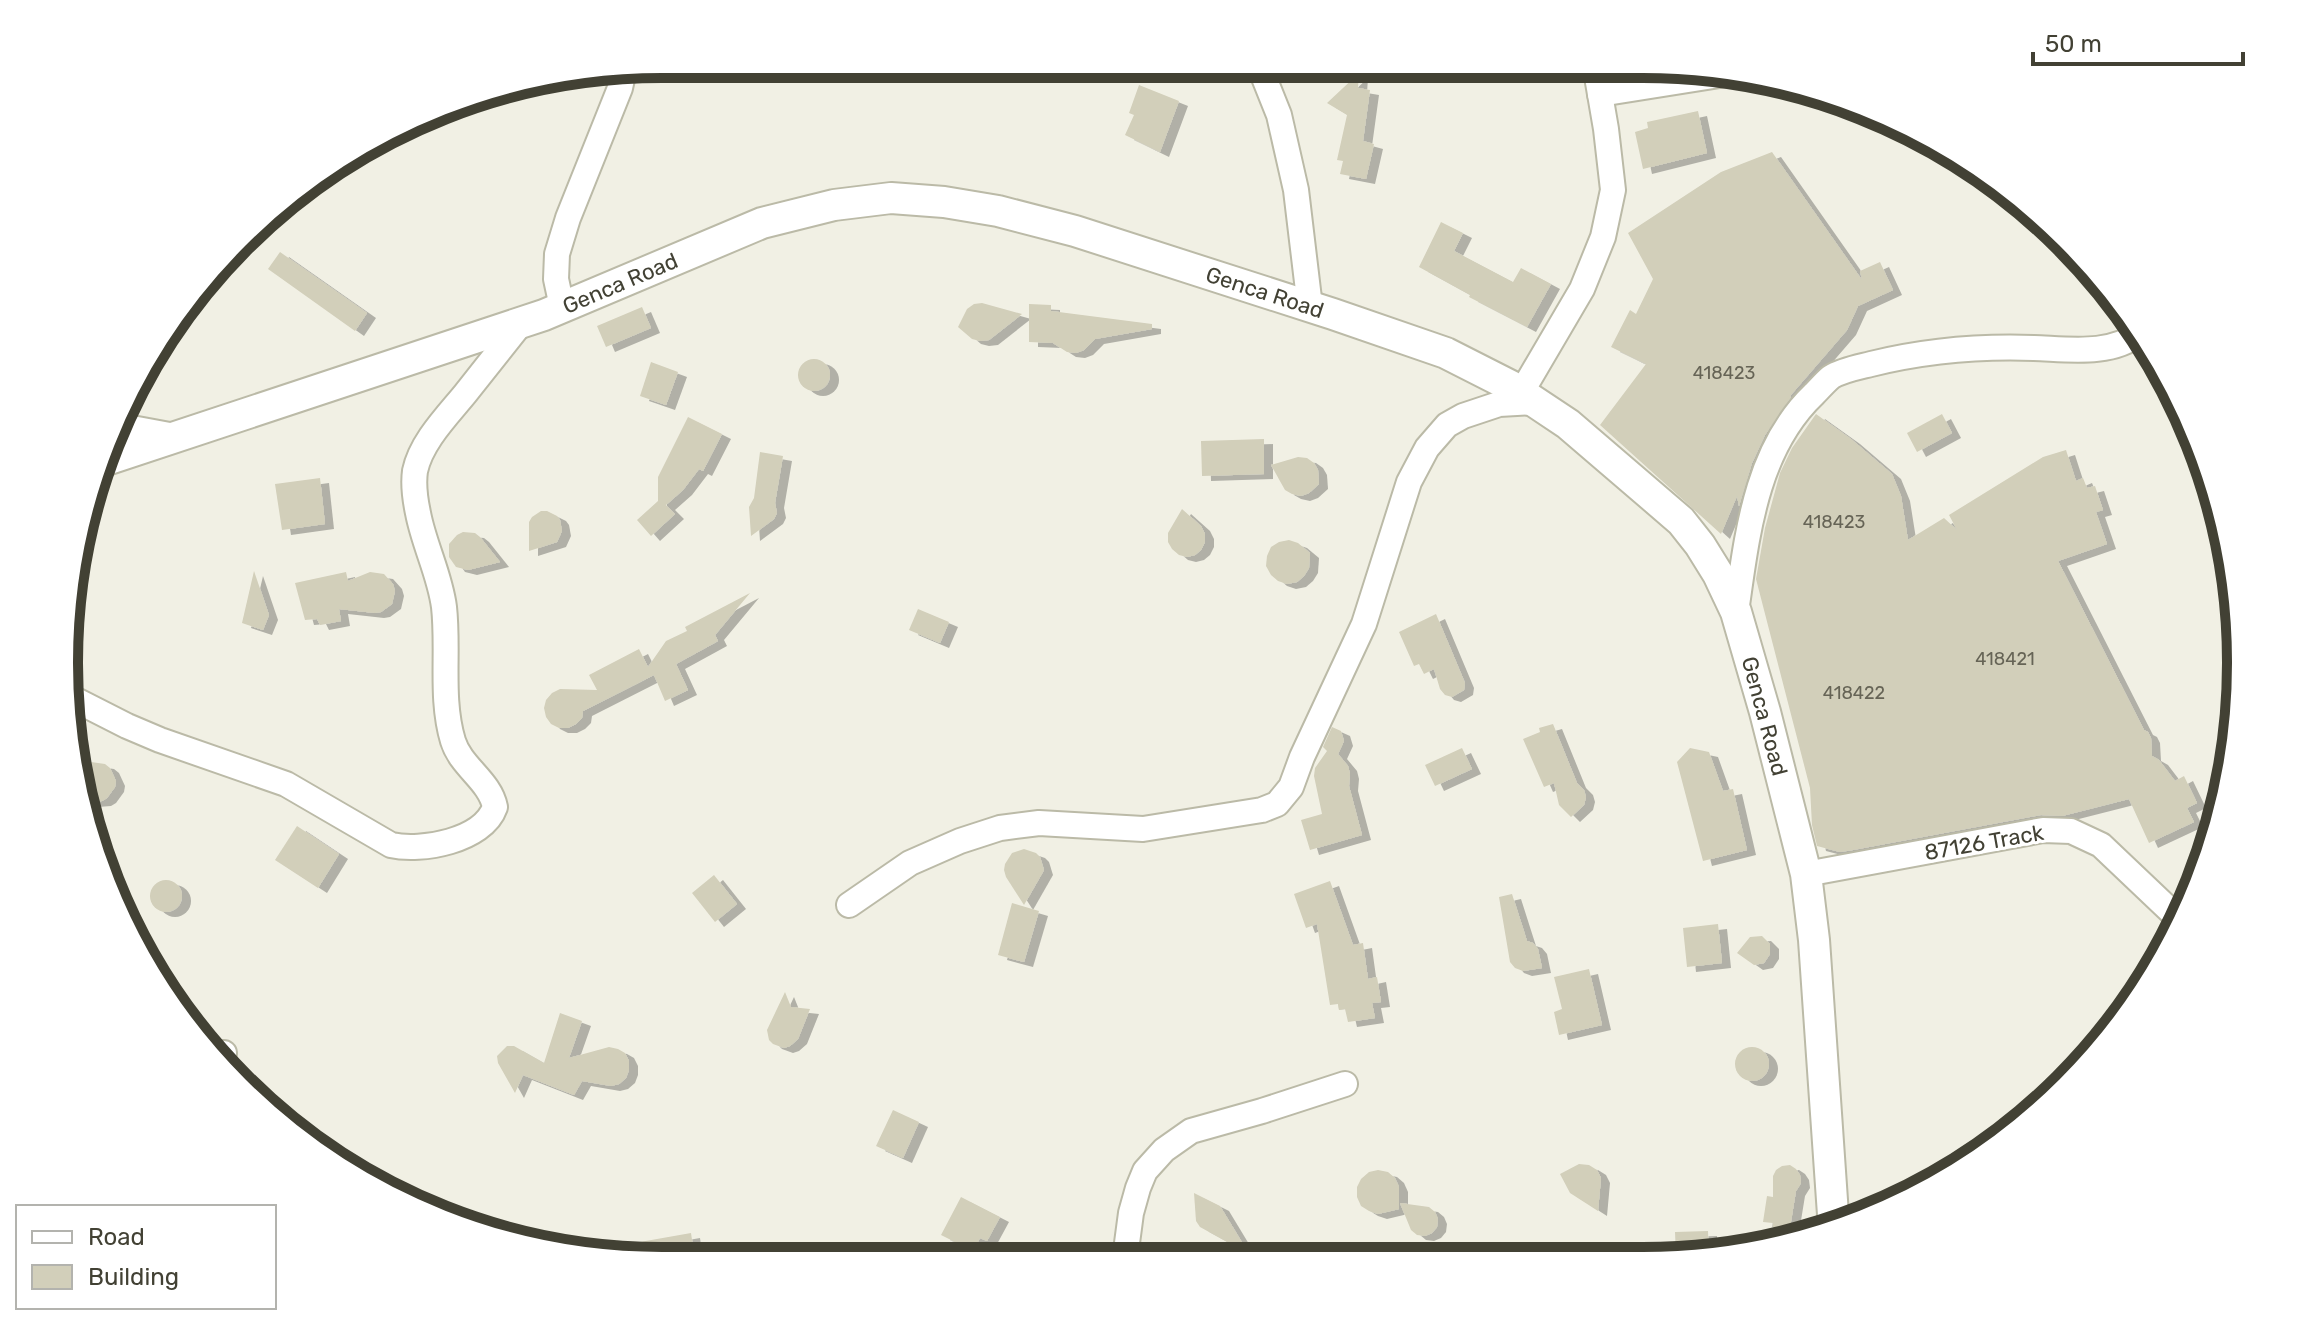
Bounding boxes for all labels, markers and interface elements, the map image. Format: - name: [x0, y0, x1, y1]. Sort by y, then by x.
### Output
- scale bar: [2033, 16, 2243, 66]
- text: 50 m: [2045, 30, 2102, 58]
- street label: Genca Road: [559, 247, 682, 320]
- street label: Genca Road: [1202, 261, 1327, 324]
- house number: 418423: [1693, 362, 1755, 384]
- house number: 418423: [1803, 511, 1865, 533]
- house number: 418421: [1975, 648, 2035, 670]
- street label: Genca Road: [1736, 653, 1793, 779]
- house number: 418422: [1823, 682, 1885, 704]
- street label: 87126 Track: [1922, 819, 2046, 866]
- legend: [16, 1205, 276, 1309]
- text: Road: [88, 1223, 145, 1251]
- text: Building: [88, 1263, 179, 1291]

